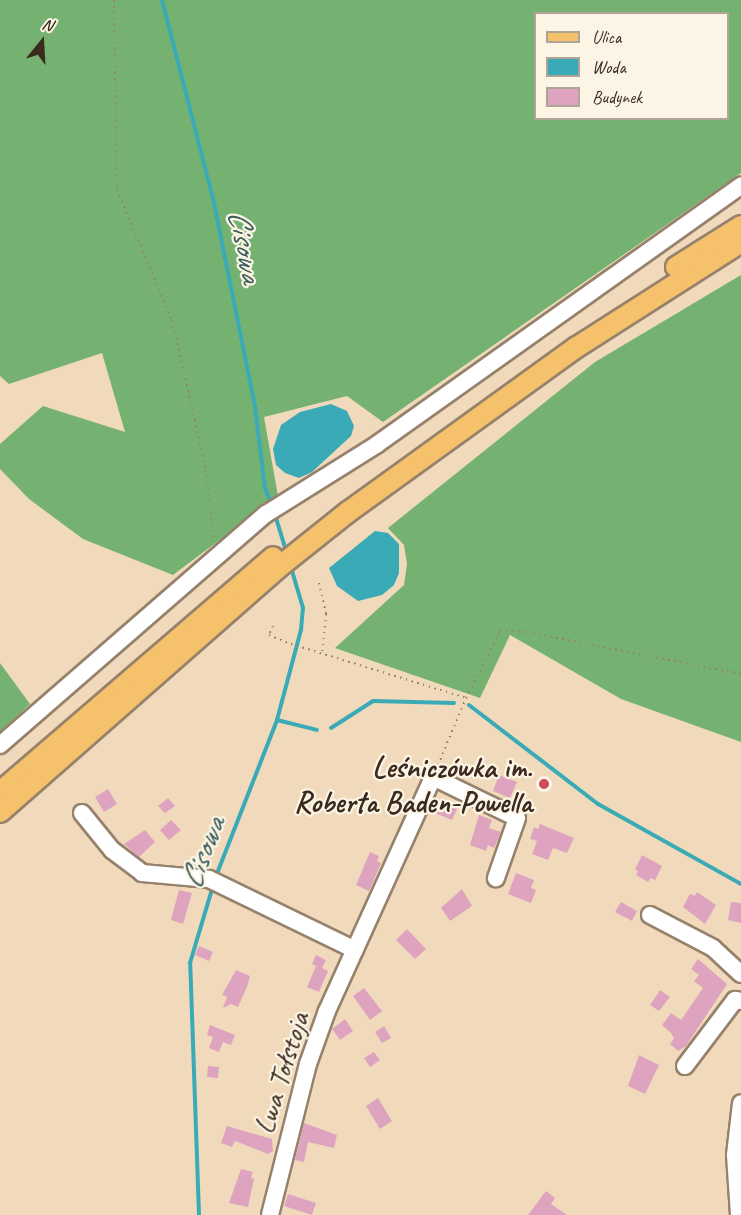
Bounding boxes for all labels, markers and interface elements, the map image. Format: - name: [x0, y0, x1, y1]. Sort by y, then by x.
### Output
- north arrow: [12, 12, 72, 72]
- legend: [534, 12, 729, 120]
- text: N: [40, 14, 55, 36]
- text: Ulica: [592, 26, 621, 48]
- text: Woda: [592, 56, 626, 78]
- text: Budynek: [592, 86, 642, 108]
- water label: Cisowa: [219, 207, 271, 285]
- place label: Leśniczówka im. Roberta Baden-Powella: [294, 749, 532, 819]
- marker: Leśniczówka im. Roberta Baden-Powella: [537, 777, 551, 791]
- water label: Cisowa: [172, 812, 234, 894]
- street label: Lwa Tołstoja: [246, 1008, 316, 1138]

